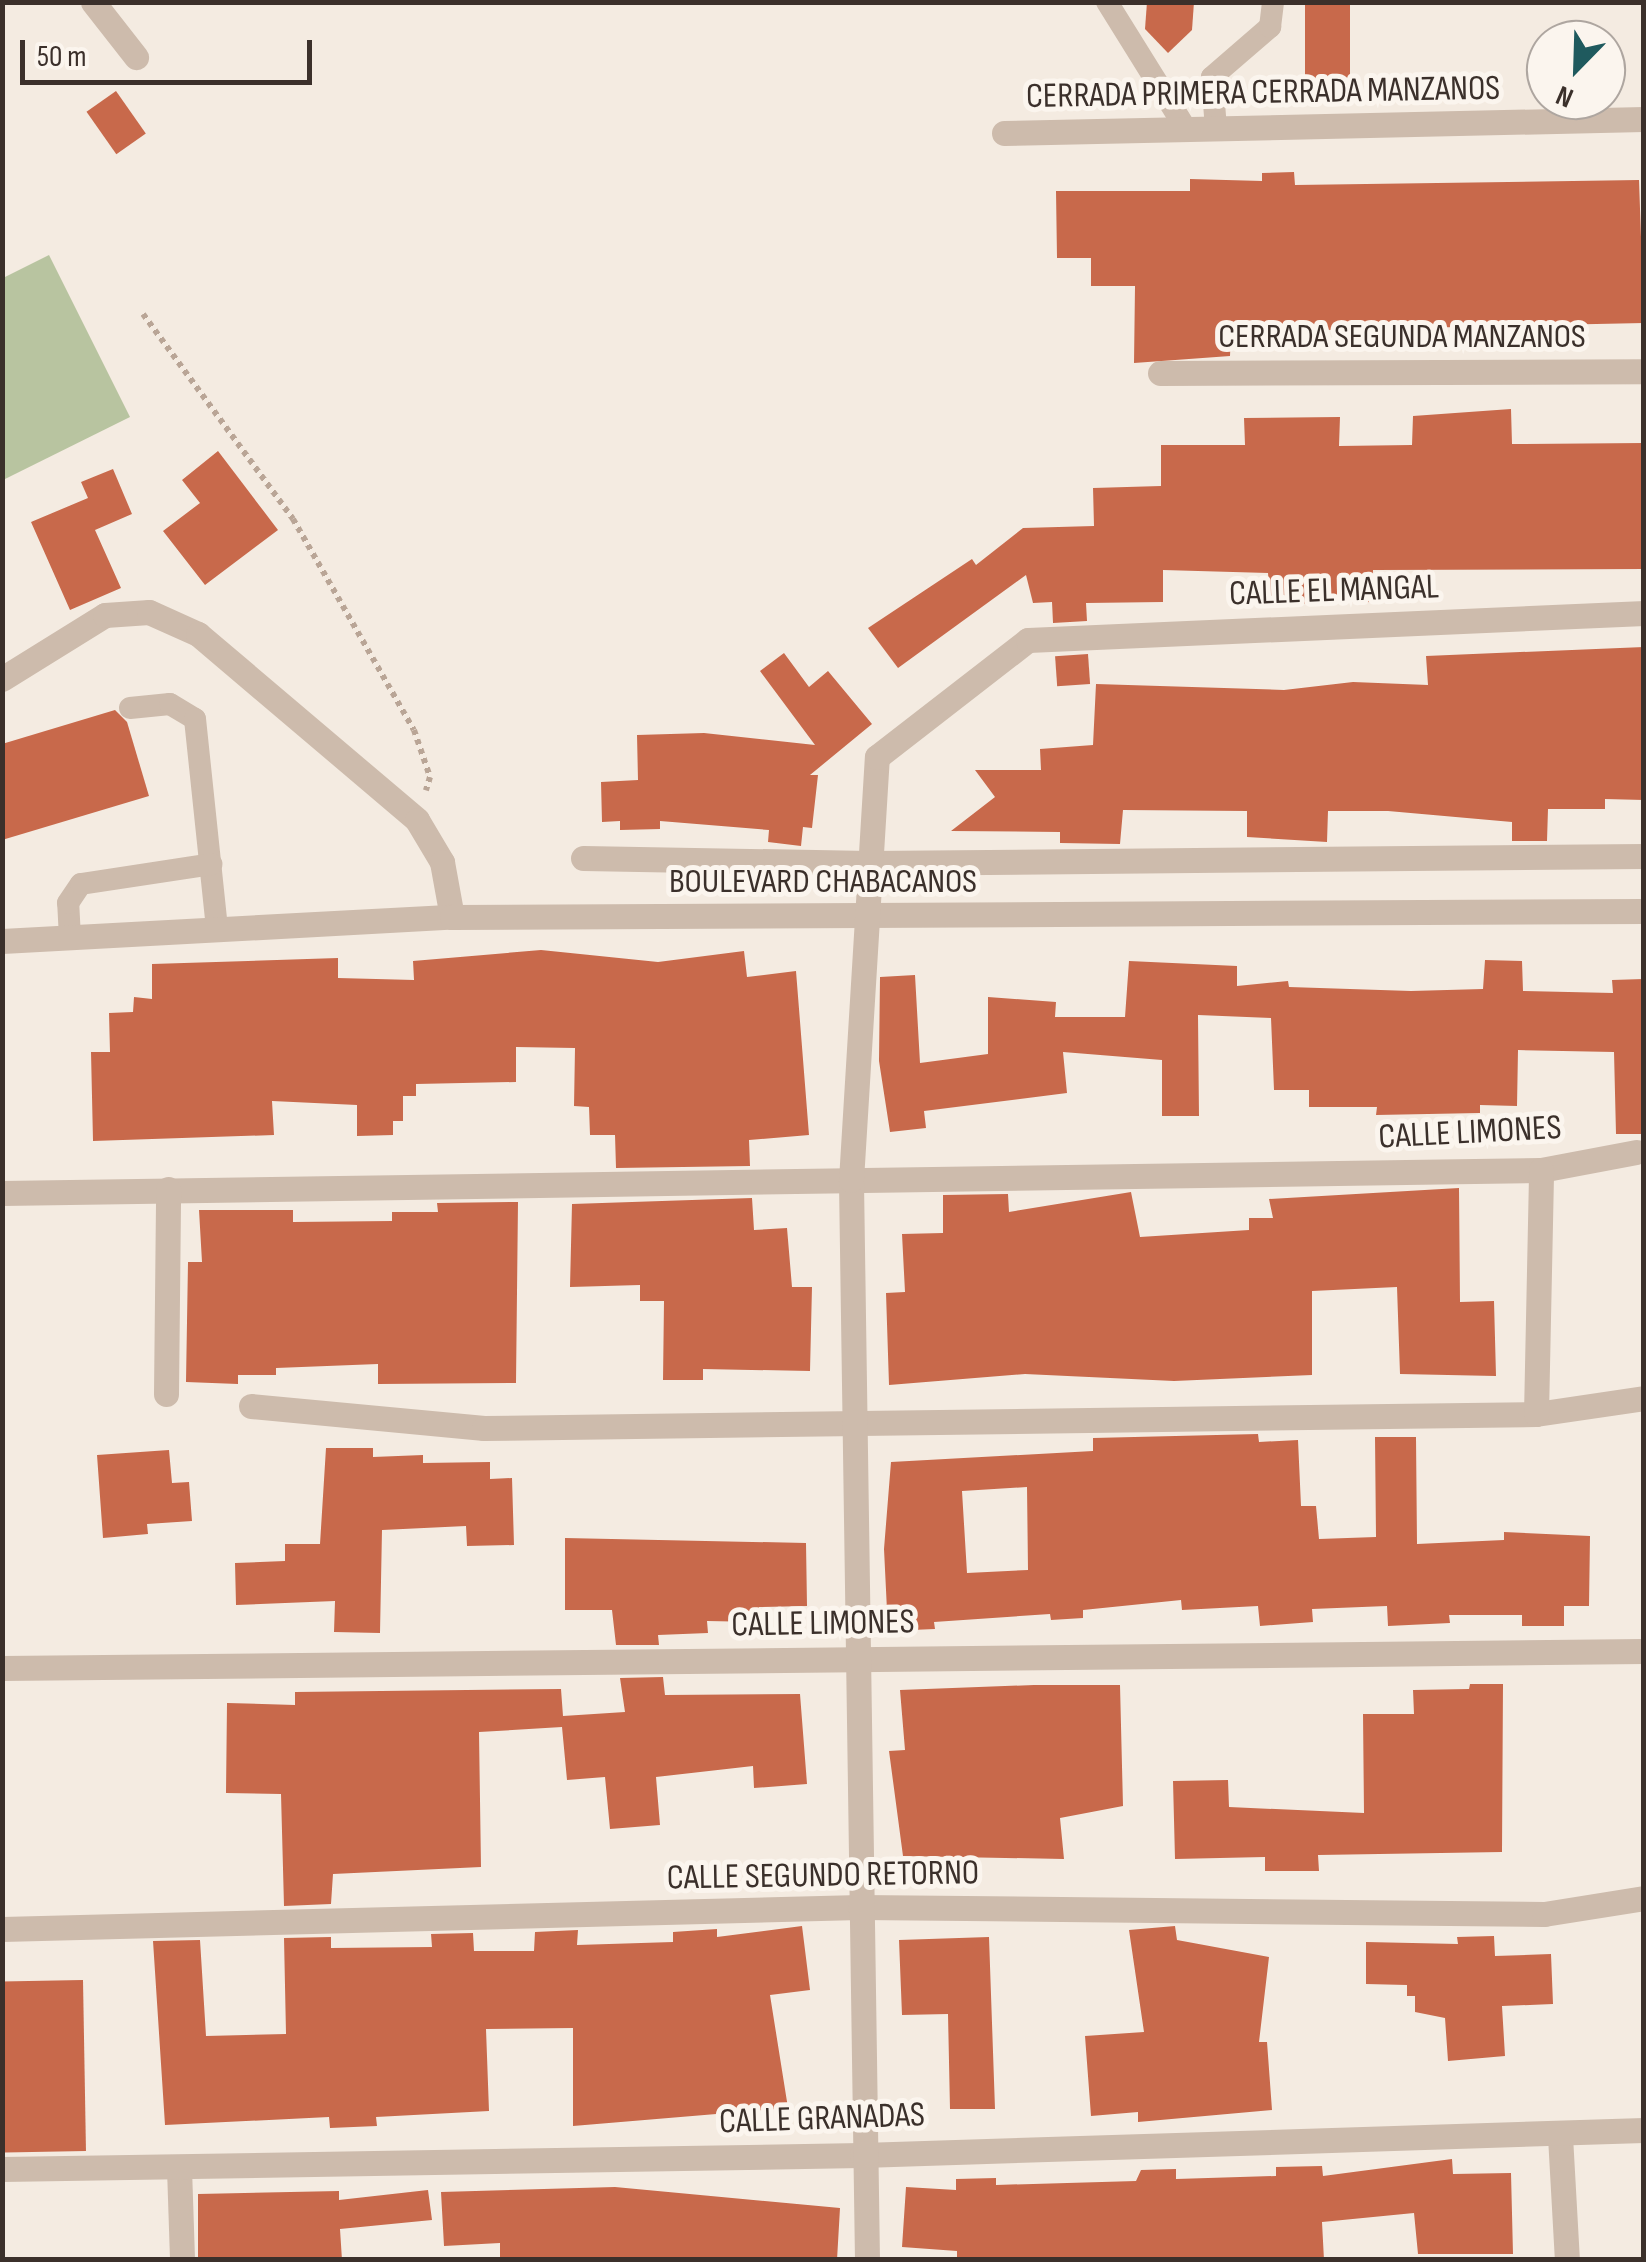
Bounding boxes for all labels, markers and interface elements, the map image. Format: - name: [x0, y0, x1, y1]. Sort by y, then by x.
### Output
- scale bar: [25, 20, 318, 82]
- north arrow: [1526, 20, 1626, 120]
- text: 50 m: [37, 39, 86, 75]
- street label: CERRADA PRIMERA CERRADA MANZANOS: [1026, 68, 1500, 118]
- text: N: [1552, 78, 1578, 114]
- street label: CERRADA SEGUNDA MANZANOS: [1218, 316, 1586, 358]
- street label: CALLE EL MANGAL: [1228, 566, 1440, 616]
- street label: BOULEVARD CHABACANOS: [669, 861, 977, 903]
- street label: CALLE LIMONES: [1377, 1107, 1563, 1159]
- street label: CALLE LIMONES: [731, 1601, 915, 1647]
- street label: CALLE SEGUNDO RETORNO: [667, 1852, 979, 1900]
- street label: CALLE GRANADAS: [718, 2094, 926, 2144]

